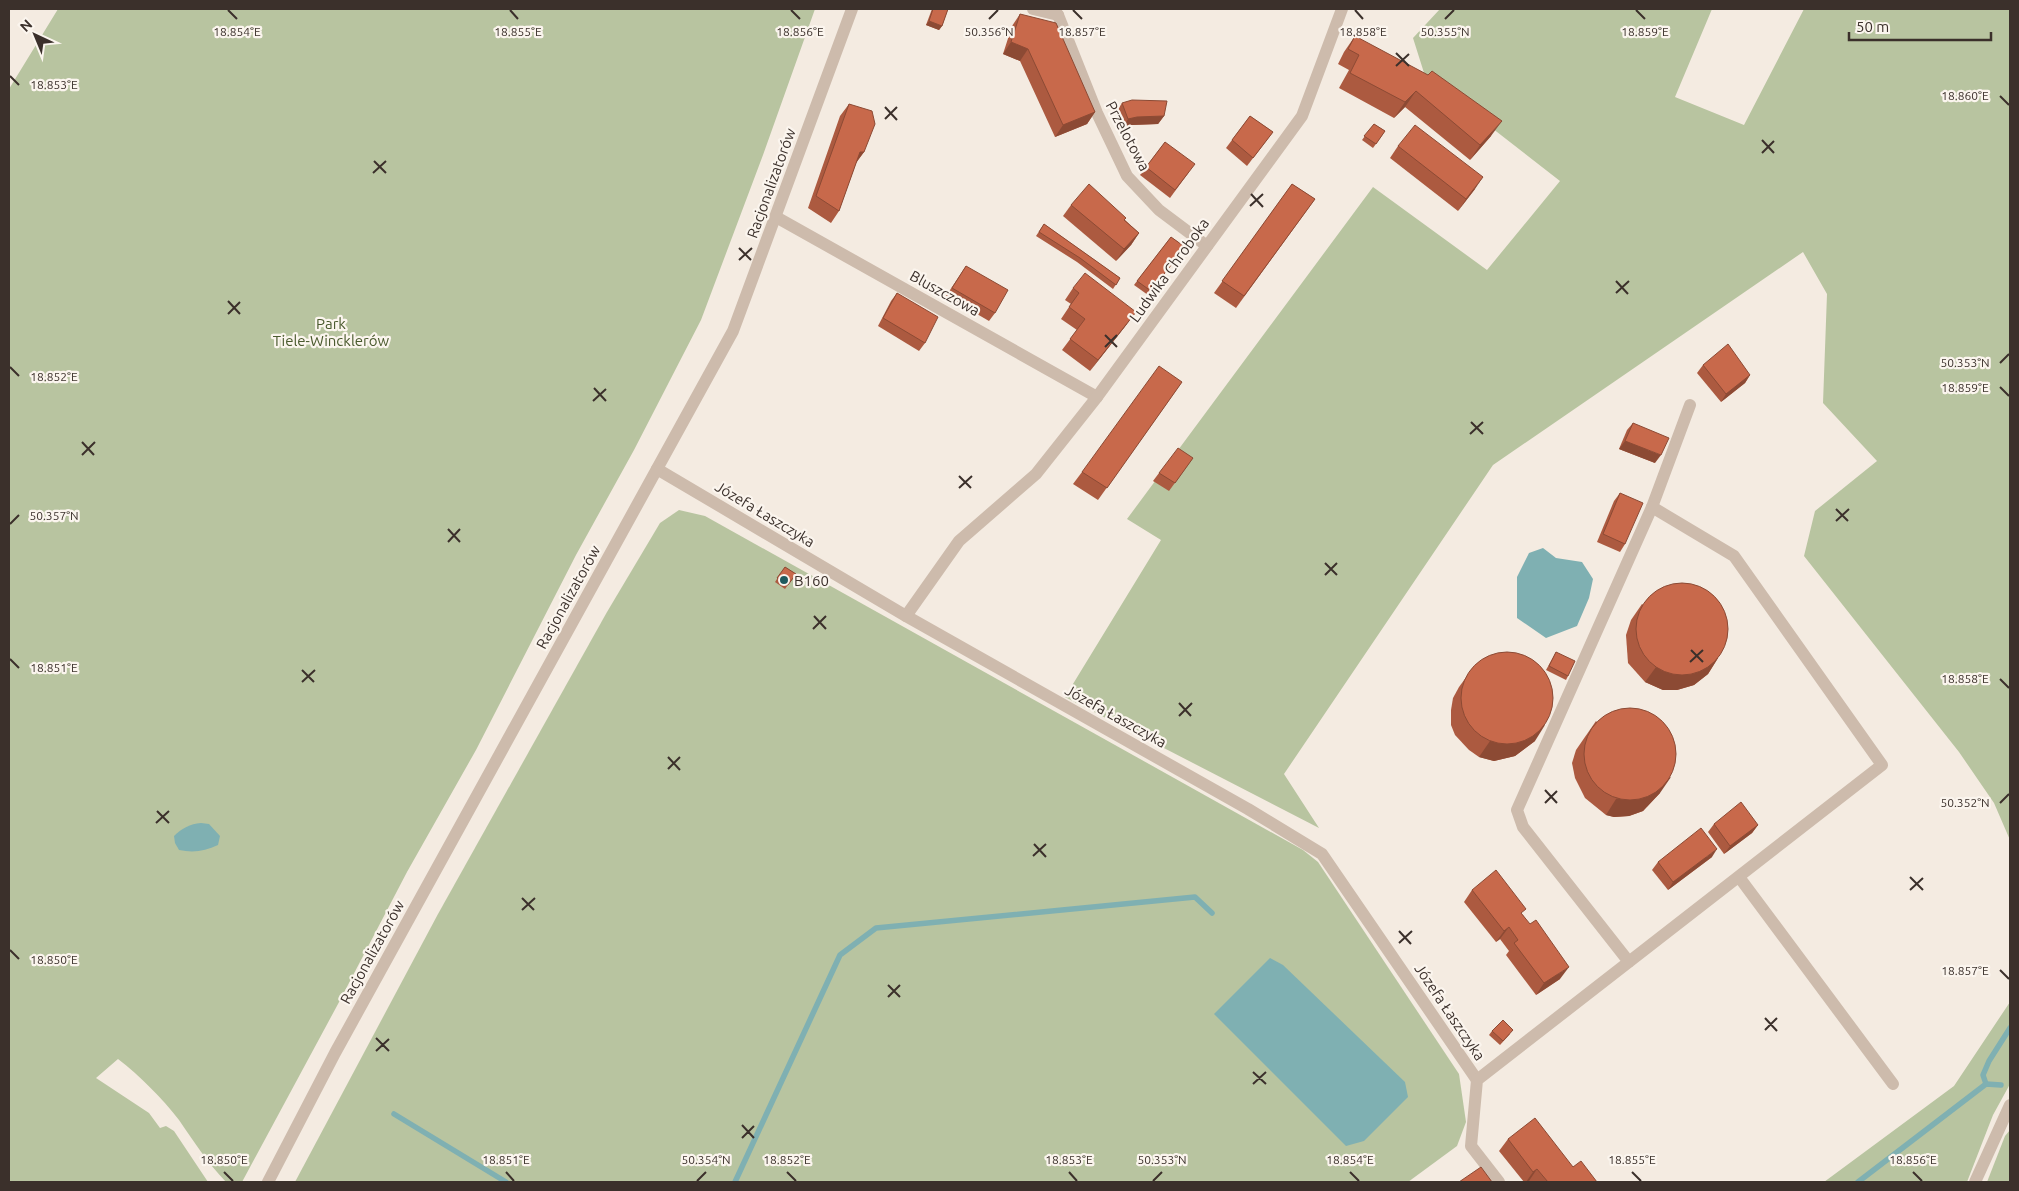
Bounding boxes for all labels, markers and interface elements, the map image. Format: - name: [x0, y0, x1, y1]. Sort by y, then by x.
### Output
- north arrow: [10, 10, 60, 60]
- scale bar: [1849, 10, 1992, 42]
- text: N: [17, 16, 35, 35]
- text: 50 m: [1856, 18, 1889, 35]
- text: 18.854°E: [213, 25, 261, 38]
- text: 18.855°E: [494, 25, 542, 38]
- text: 18.856°E: [776, 25, 824, 38]
- text: 50.356°N: [964, 25, 1014, 38]
- text: 18.857°E: [1058, 25, 1106, 38]
- text: 18.858°E: [1339, 25, 1387, 38]
- text: 50.355°N: [1420, 25, 1470, 38]
- text: 18.859°E: [1621, 25, 1669, 38]
- text: 18.853°E: [30, 78, 78, 91]
- text: 18.860°E: [1941, 89, 1989, 102]
- street label: Przelotowa: [1103, 98, 1153, 174]
- street label: Racjonalizatorów: [743, 125, 799, 240]
- street label: Ludwika Chroboka: [1126, 215, 1212, 325]
- street label: Bluszczowa: [907, 267, 983, 319]
- park label: Park Tiele-Wincklerów: [273, 315, 390, 349]
- text: 50.353°N: [1940, 356, 1990, 369]
- text: 18.852°E: [30, 370, 78, 383]
- text: 18.859°E: [1941, 381, 1989, 394]
- street label: Józefa Łaszczyka: [712, 478, 818, 550]
- text: 50.357°N: [29, 509, 79, 522]
- street label: Racjonalizatorów: [533, 542, 604, 652]
- place label: B160: [794, 572, 829, 589]
- marker: B160: [778, 574, 790, 586]
- text: 18.851°E: [30, 661, 78, 674]
- text: 18.858°E: [1941, 672, 1989, 685]
- street label: Józefa Łaszczyka: [1062, 681, 1170, 751]
- text: 50.352°N: [1940, 796, 1990, 809]
- street label: Racjonalizatorów: [337, 897, 408, 1007]
- text: 18.850°E: [30, 953, 78, 966]
- street label: Józefa Łaszczyka: [1411, 960, 1489, 1064]
- text: 18.857°E: [1941, 964, 1989, 977]
- text: 18.850°E: [200, 1153, 248, 1166]
- text: 18.851°E: [482, 1153, 530, 1166]
- text: 50.354°N: [681, 1153, 731, 1166]
- text: 18.852°E: [763, 1153, 811, 1166]
- text: 18.853°E: [1045, 1153, 1093, 1166]
- text: 50.353°N: [1137, 1153, 1187, 1166]
- text: 18.854°E: [1326, 1153, 1374, 1166]
- text: 18.855°E: [1608, 1153, 1656, 1166]
- text: 18.856°E: [1889, 1153, 1937, 1166]

